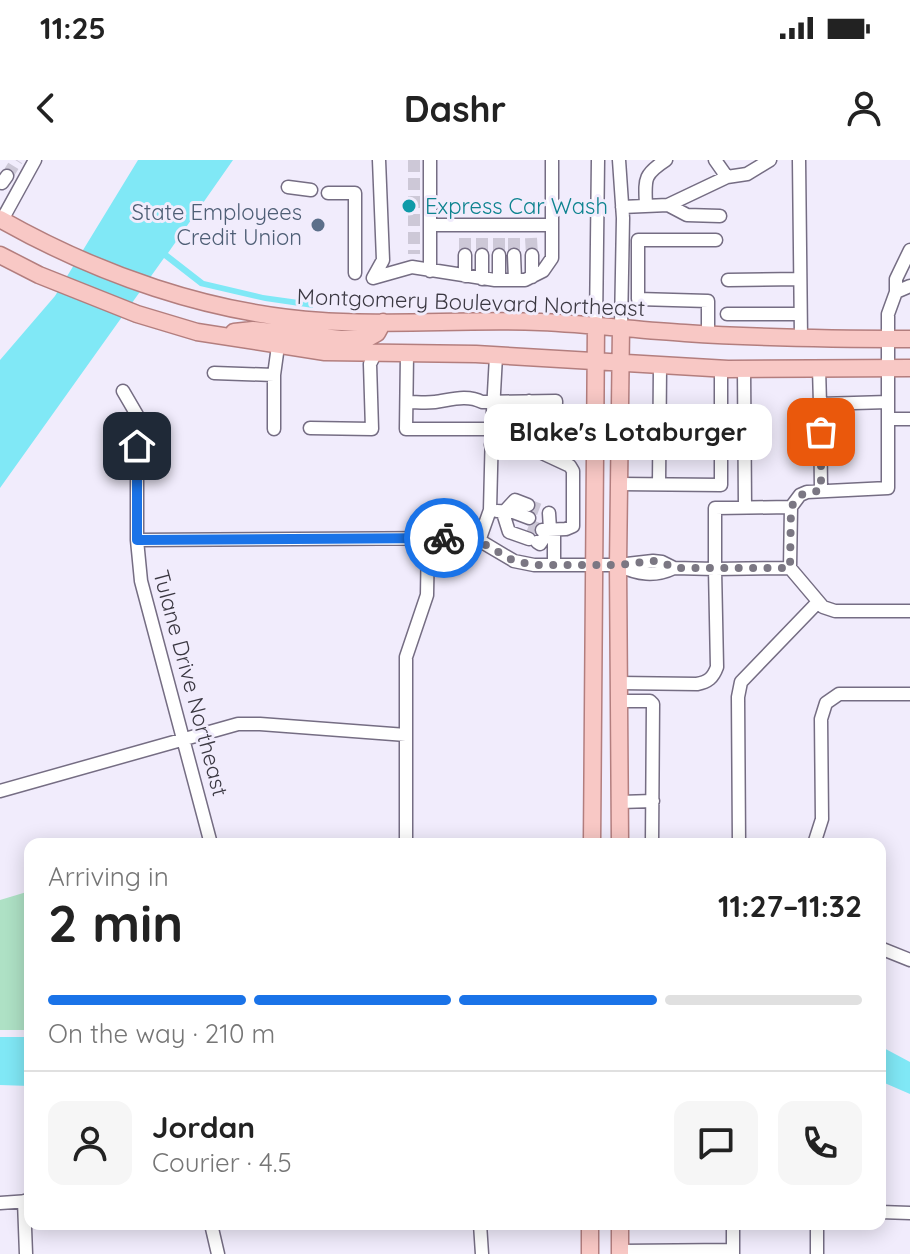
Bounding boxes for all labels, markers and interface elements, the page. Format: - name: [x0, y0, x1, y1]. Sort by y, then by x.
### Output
- text: 11:25: [40, 9, 106, 47]
- icon: back: [24, 86, 68, 130]
- text: Dashr: [404, 86, 506, 131]
- icon: person: [842, 86, 886, 130]
- place label: Express Car Wash: [425, 192, 608, 220]
- marker: Express Car Wash: [400, 197, 418, 215]
- place label: State Employees Credit Union: [131, 198, 302, 251]
- marker: State Employees Credit Union: [309, 216, 327, 234]
- street label: Montgomery Boulevard Northeast: [296, 282, 646, 322]
- pin: [787, 398, 855, 466]
- callout: Blake's Lotaburger: [485, 404, 773, 460]
- icon: bag: [799, 410, 843, 454]
- pin: [103, 412, 171, 480]
- text: Blake's Lotaburger: [509, 415, 747, 448]
- icon: home: [115, 424, 159, 468]
- courier: [404, 498, 484, 578]
- icon: bike: [422, 516, 466, 560]
- street label: Tulane Drive Northeast: [147, 567, 235, 799]
- text: Arriving in: [48, 860, 169, 893]
- text: 11:27–11:32: [718, 887, 862, 925]
- text: 2 min: [48, 890, 183, 955]
- text: On the way · 210 m: [48, 1017, 275, 1050]
- button: person: [48, 1101, 132, 1185]
- button: chat: [674, 1101, 758, 1185]
- button: phone: [778, 1101, 862, 1185]
- text: Jordan: [152, 1108, 255, 1146]
- text: Courier · 4.5: [152, 1146, 292, 1179]

